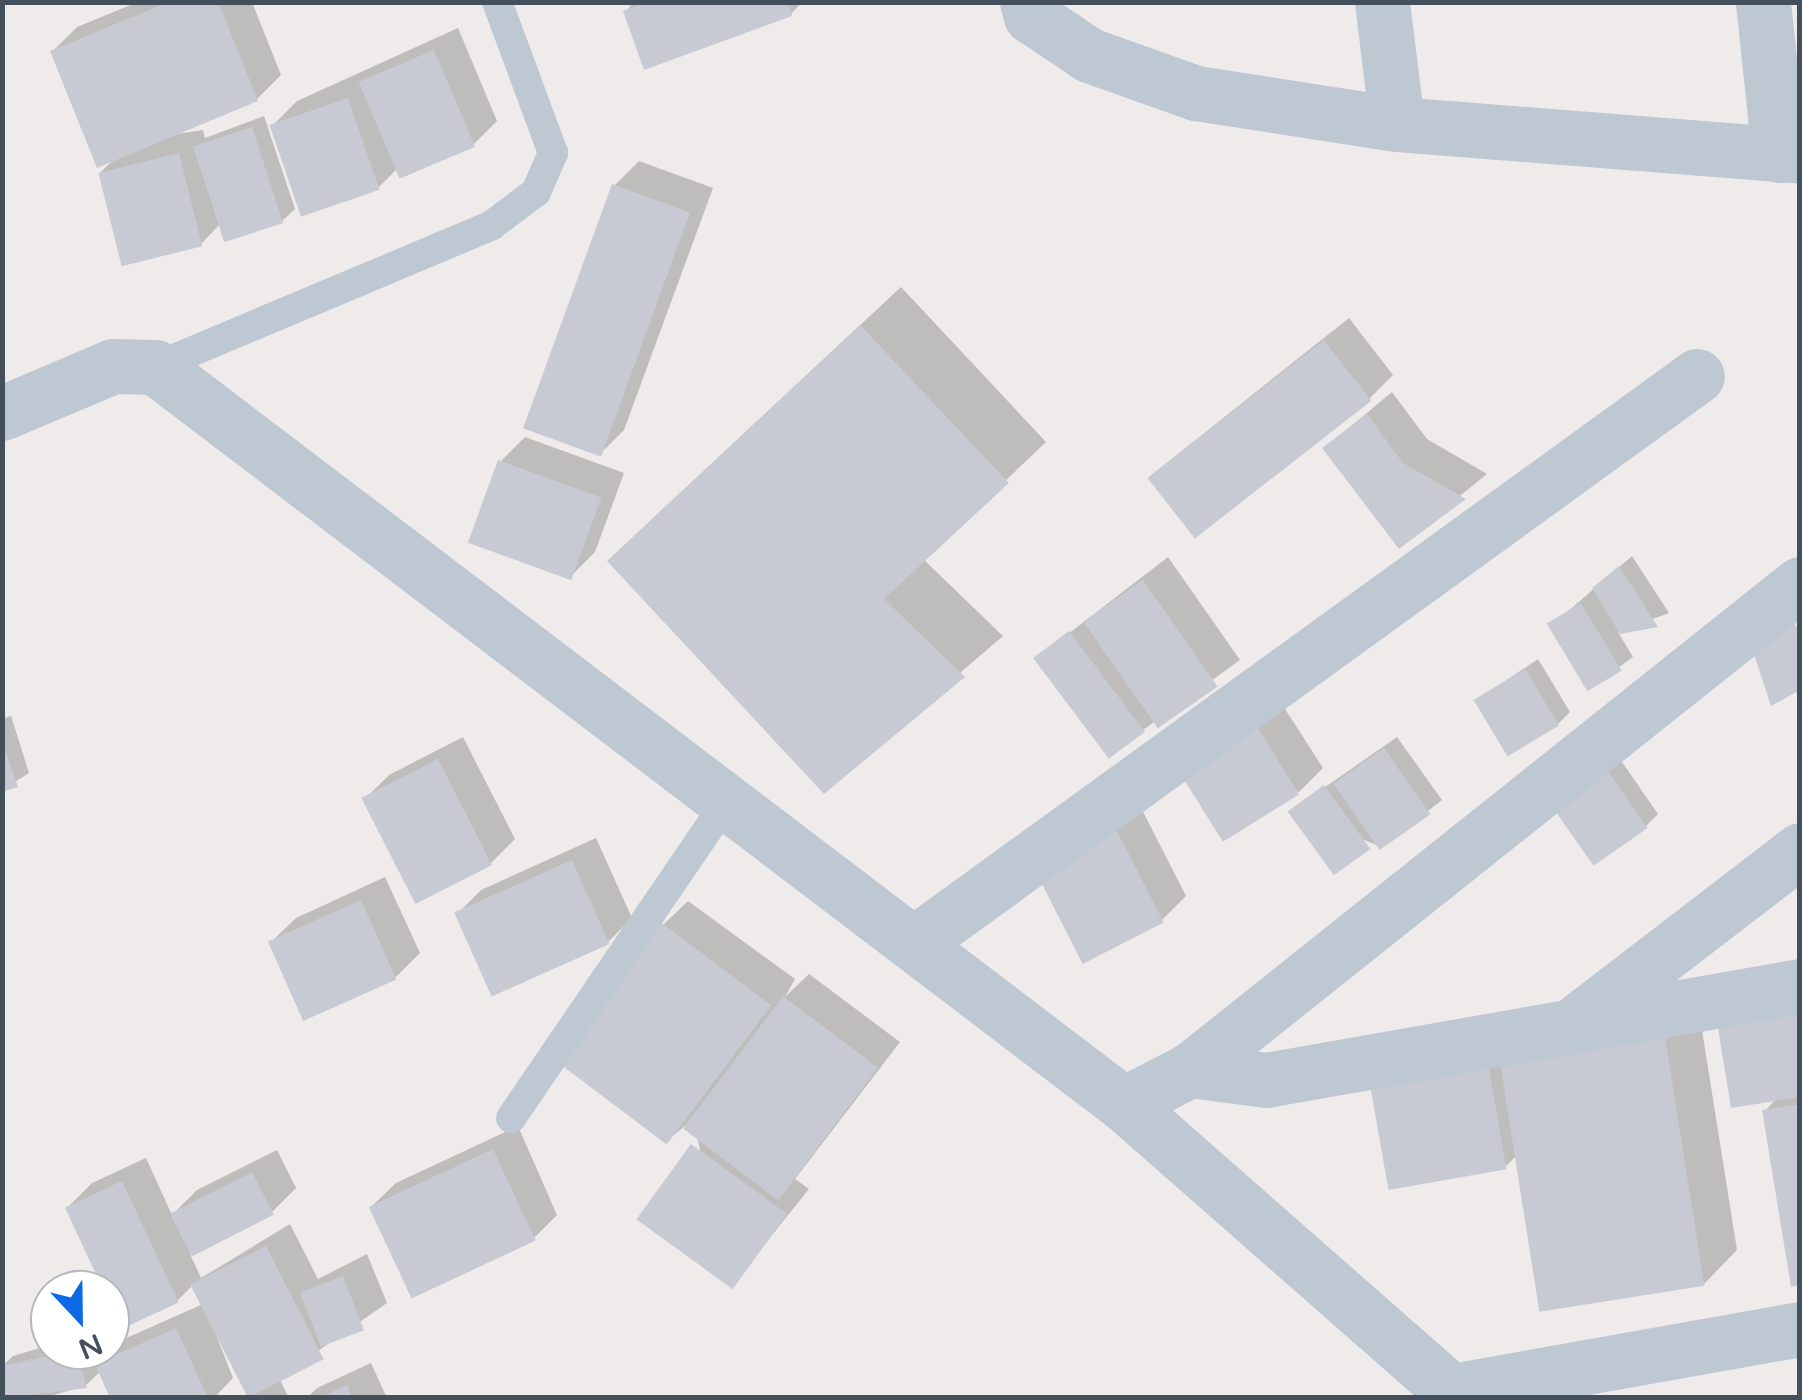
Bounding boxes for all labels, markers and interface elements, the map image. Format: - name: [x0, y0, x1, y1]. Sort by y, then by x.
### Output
- north arrow: [30, 1270, 130, 1370]
- text: N: [74, 1326, 107, 1366]

